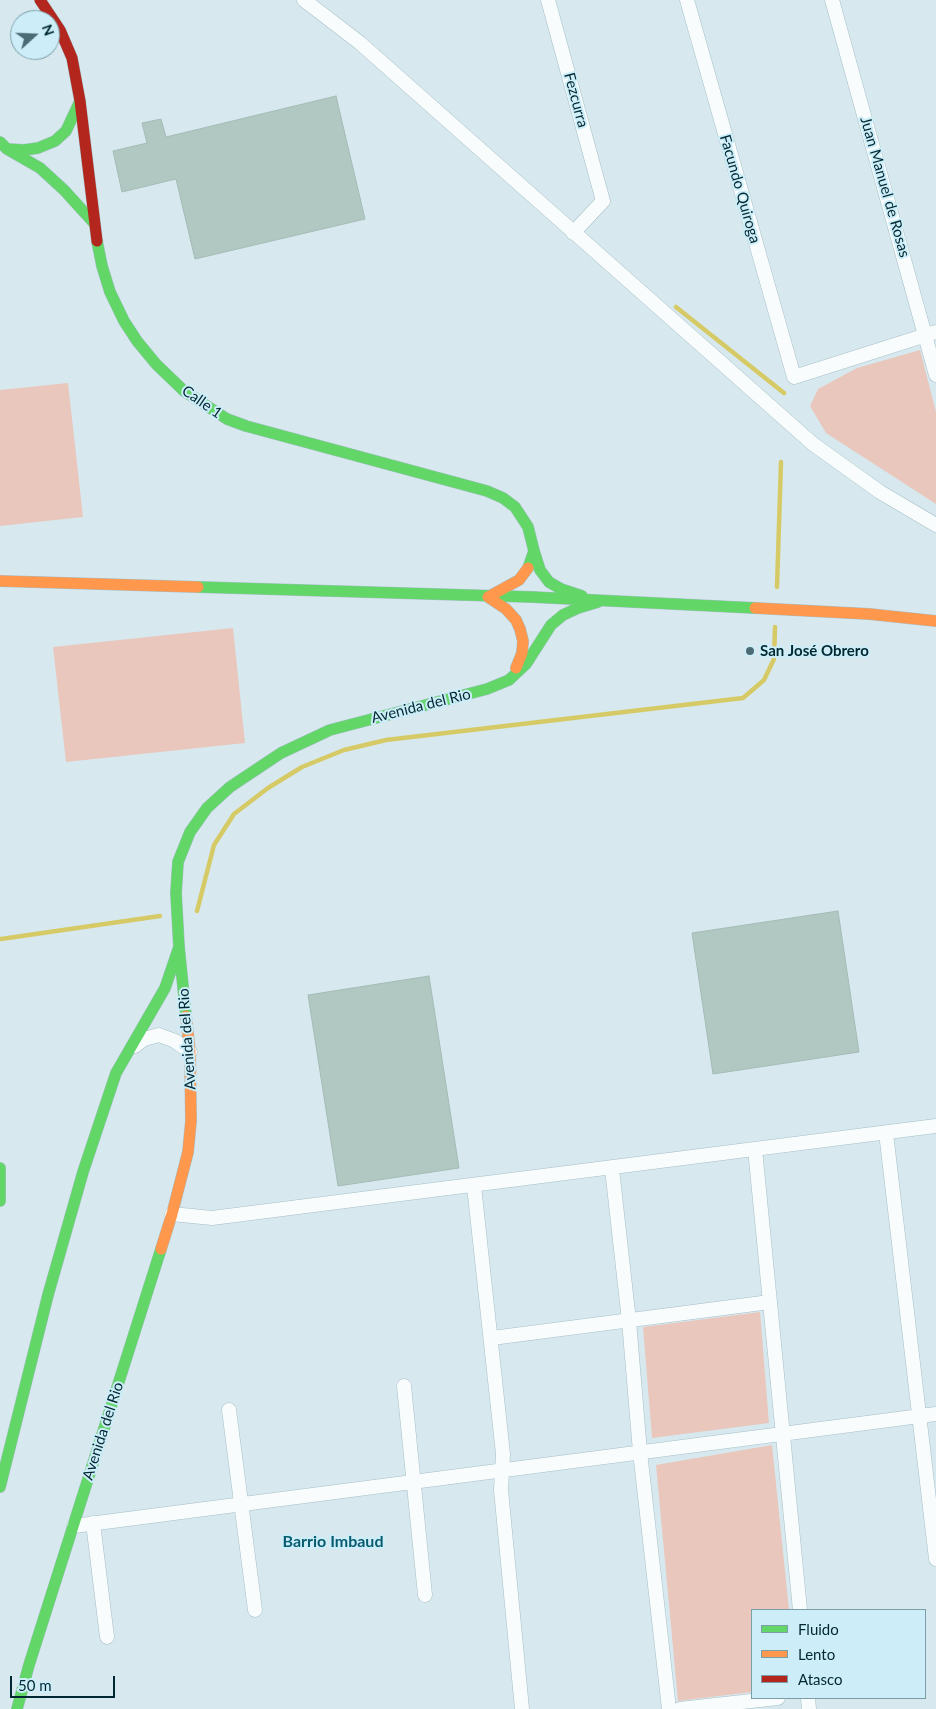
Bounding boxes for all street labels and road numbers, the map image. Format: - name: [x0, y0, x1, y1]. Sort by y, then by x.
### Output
- street label: Fezcurra: [560, 71, 592, 129]
- street label: Juan Manuel de Rosas: [856, 115, 914, 259]
- street label: Facundo Quiroga: [716, 133, 764, 245]
- street label: Calle 1: [178, 382, 226, 422]
- street label: Avenida del Rio: [369, 685, 473, 727]
- street label: Avenida del Rio: [174, 988, 200, 1090]
- street label: Avenida del Rio: [79, 1380, 127, 1482]

